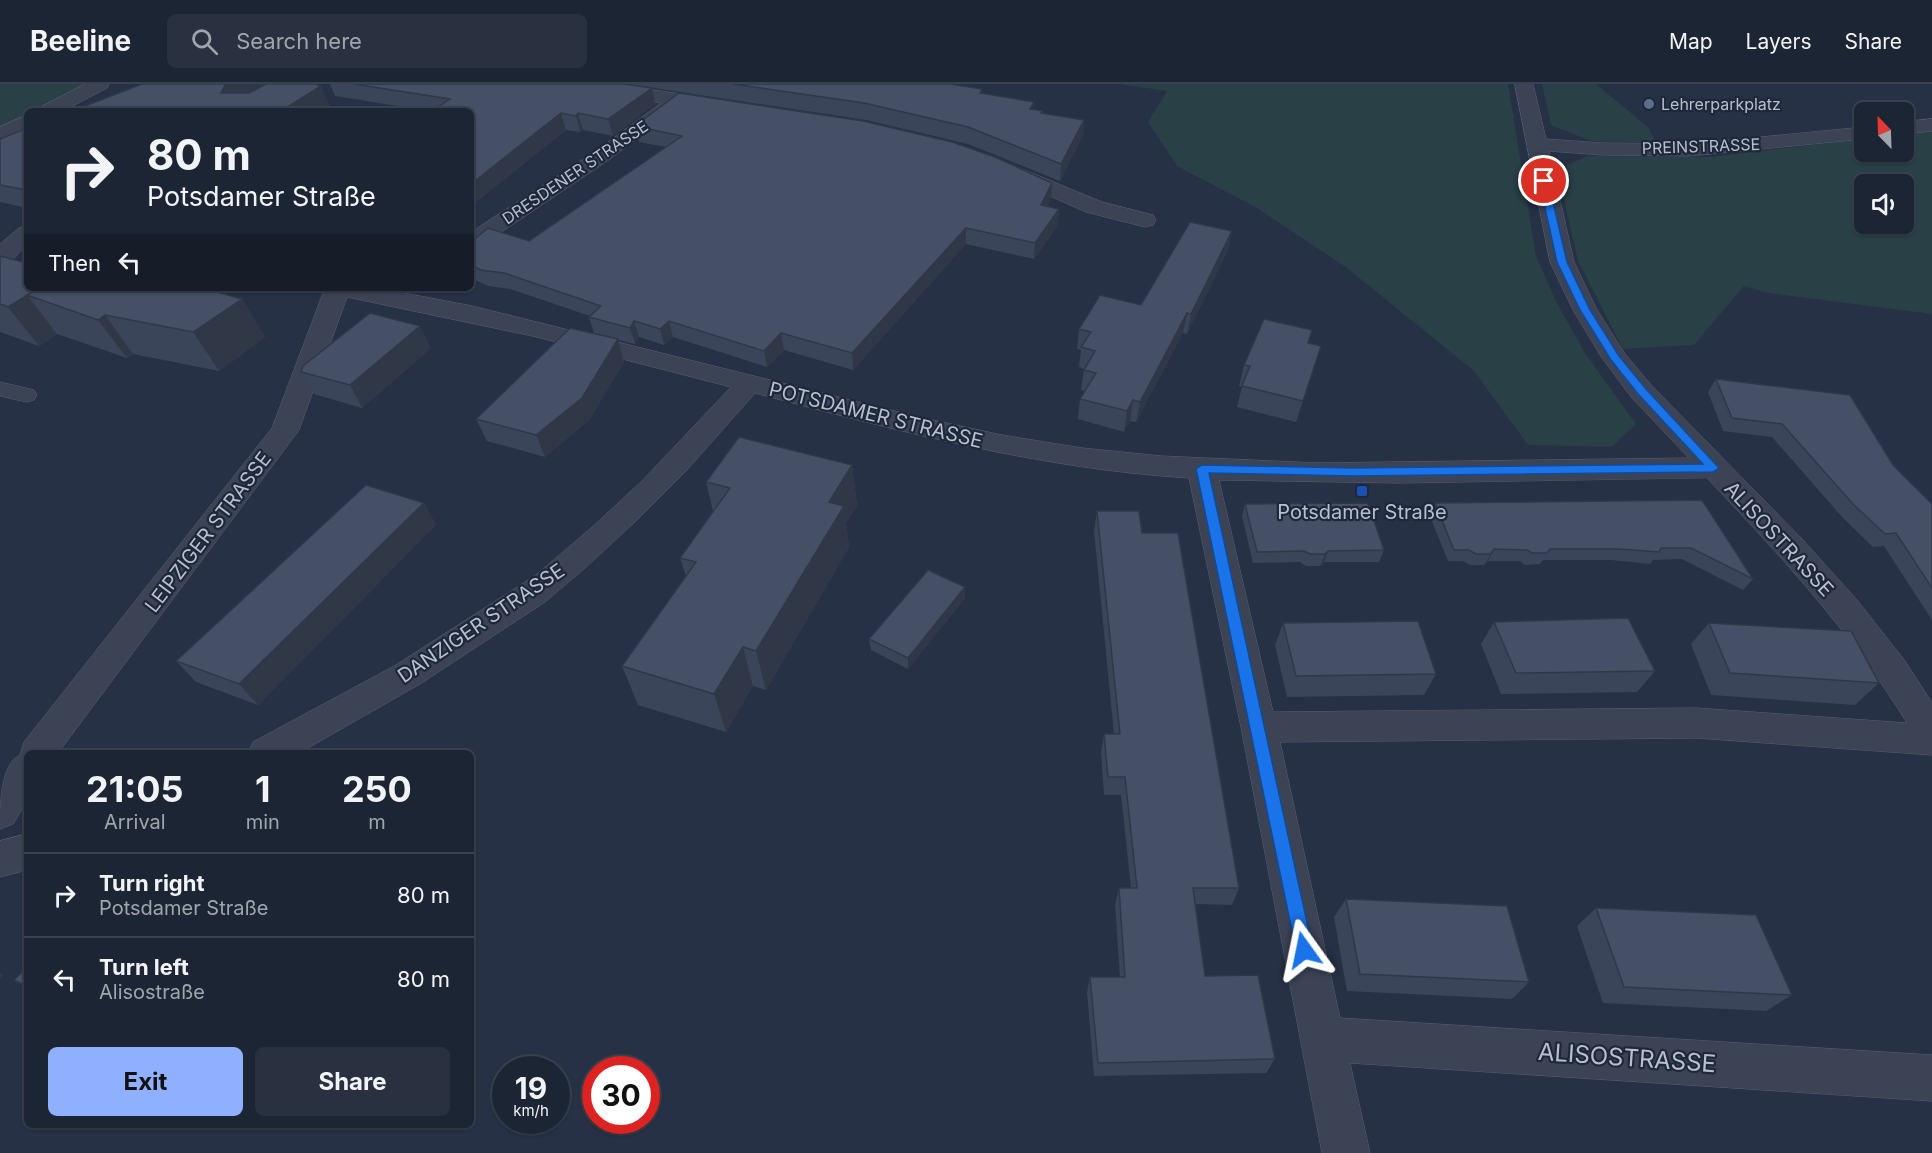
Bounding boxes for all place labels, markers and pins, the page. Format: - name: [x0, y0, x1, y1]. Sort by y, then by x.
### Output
- place label: Lehrerparkplatz: [1661, 94, 1781, 114]
- marker: Lehrerparkplatz: [1642, 97, 1656, 111]
- pin: [1518, 155, 1569, 206]
- marker: Potsdamer Straße: [1355, 484, 1369, 498]
- place label: Potsdamer Straße: [1277, 500, 1447, 524]

